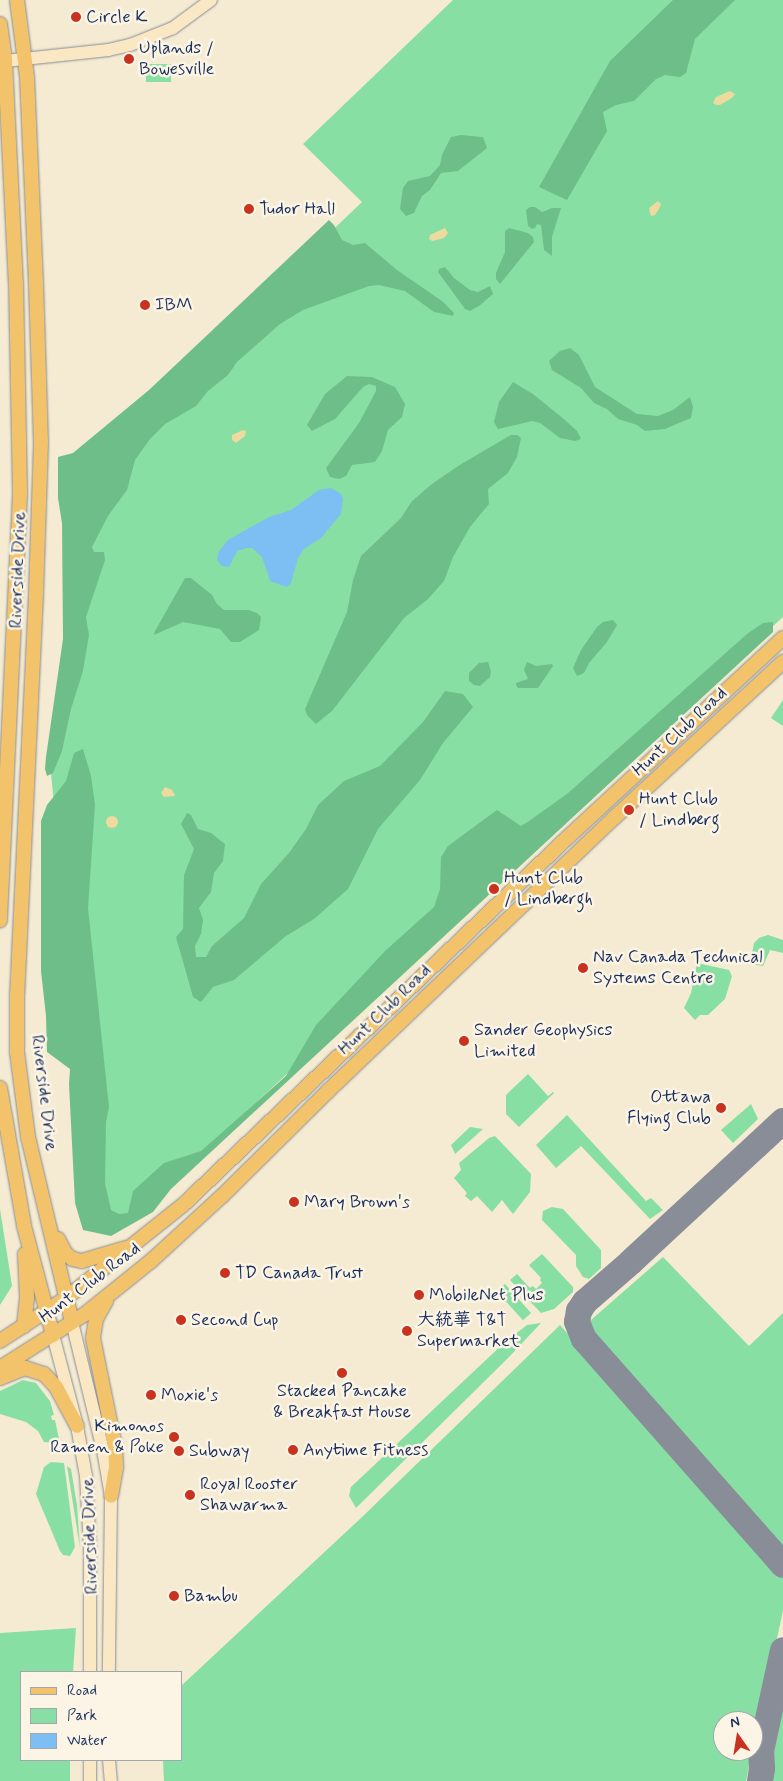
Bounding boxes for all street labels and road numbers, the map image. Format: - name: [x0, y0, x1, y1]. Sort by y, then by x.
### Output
- street label: Riverside Drive: [5, 512, 31, 628]
- street label: Hunt Club Road: [629, 683, 731, 781]
- street label: Hunt Club Road: [334, 961, 436, 1059]
- street label: Riverside Drive: [26, 1035, 62, 1151]
- street label: Hunt Club Road: [36, 1238, 144, 1328]
- street label: Riverside Drive: [77, 1478, 103, 1594]

